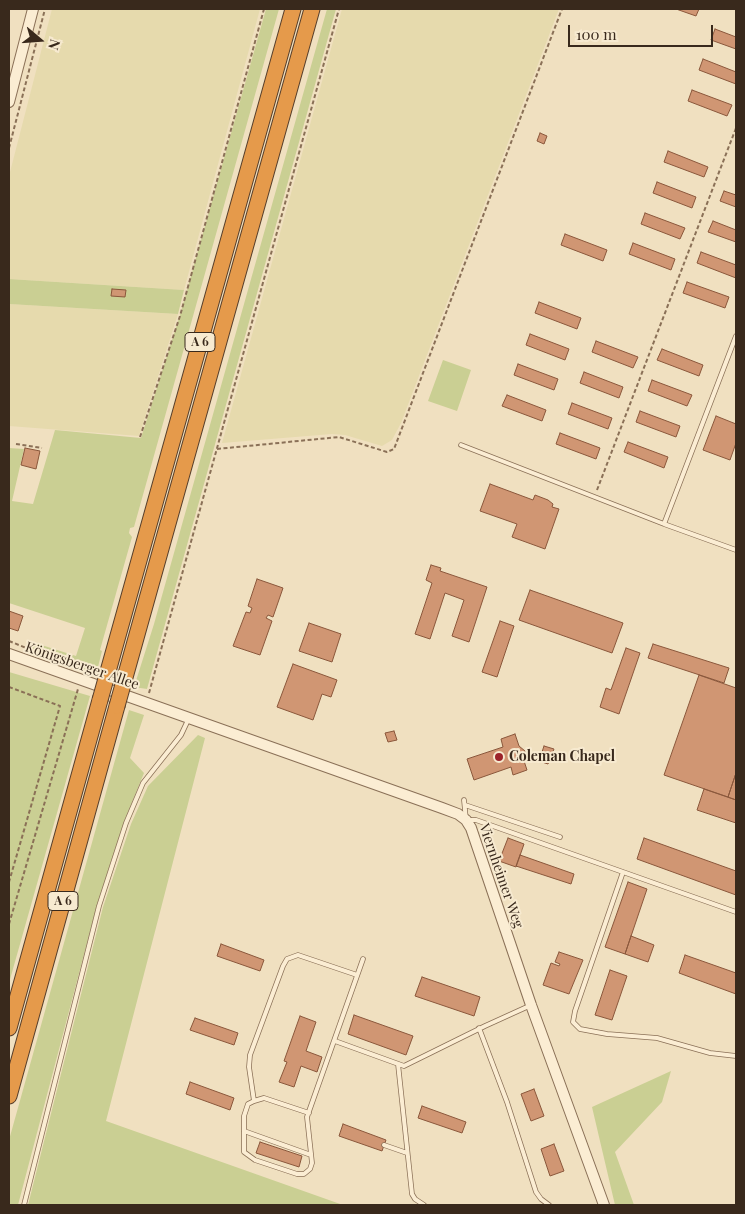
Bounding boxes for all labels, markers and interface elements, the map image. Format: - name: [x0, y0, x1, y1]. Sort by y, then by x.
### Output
- north arrow: [15, 15, 65, 65]
- scale bar: [570, 15, 715, 47]
- text: 100 m: [576, 24, 617, 44]
- text: N: [44, 37, 65, 53]
- road number: A 6: [185, 332, 215, 352]
- street label: Königsberger Allee: [23, 639, 141, 693]
- place label: Coleman Chapel: [509, 749, 615, 765]
- marker: Coleman Chapel: [493, 751, 505, 763]
- street label: Viernheimer Weg: [475, 822, 527, 930]
- road number: A 6: [48, 891, 78, 910]

